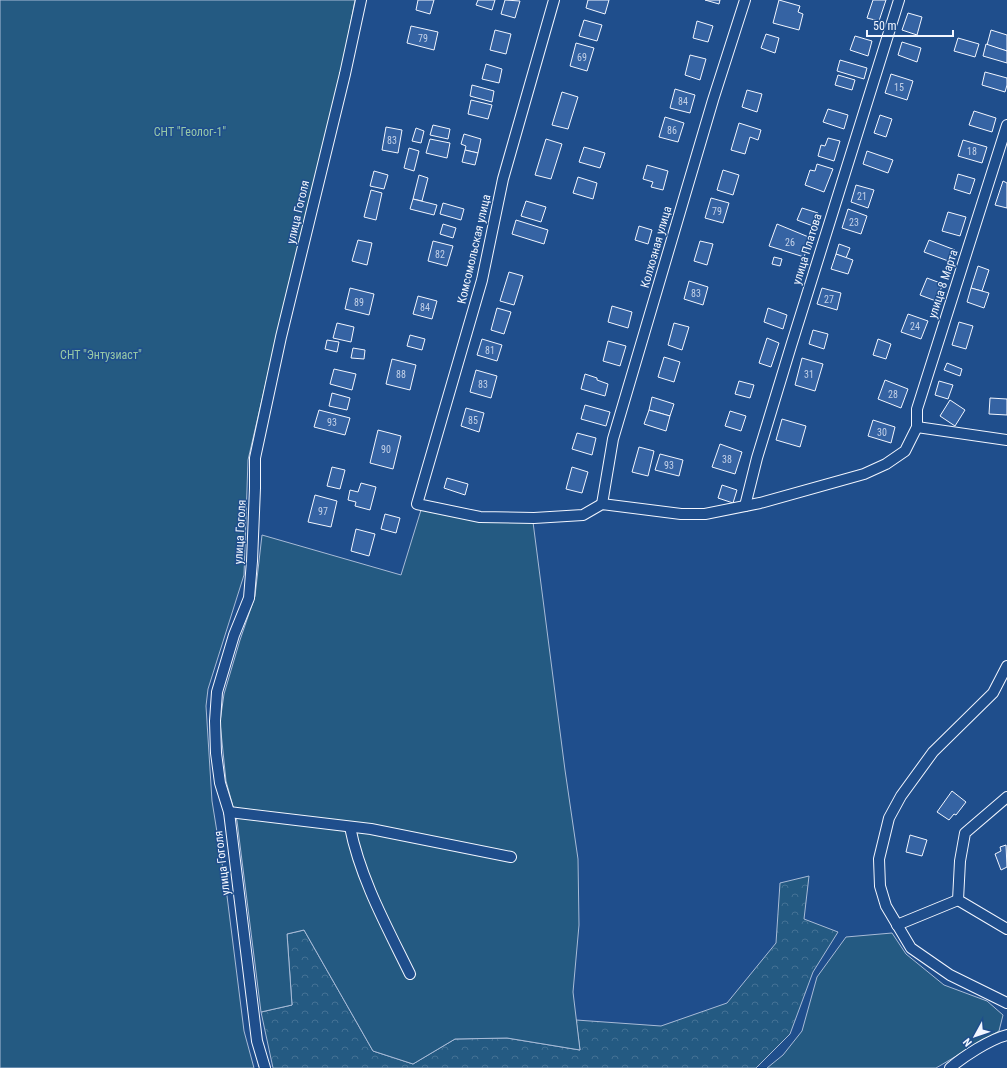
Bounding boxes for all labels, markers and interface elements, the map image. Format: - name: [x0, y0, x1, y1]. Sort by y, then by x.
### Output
- scale bar: [867, 12, 953, 38]
- text: 50 m: [873, 19, 897, 33]
- house number: 79: [418, 33, 428, 44]
- house number: 69: [577, 52, 587, 63]
- house number: 15: [894, 82, 904, 93]
- house number: 84: [678, 96, 688, 107]
- park label: СНТ "Геолог-1": [154, 125, 226, 139]
- house number: 86: [667, 125, 677, 136]
- house number: 83: [387, 135, 397, 146]
- house number: 18: [967, 146, 977, 157]
- street label: улица Гоголя: [284, 179, 312, 245]
- house number: 21: [857, 191, 867, 202]
- street label: Комсомольская улица: [455, 193, 493, 305]
- street label: Колхозная улица: [638, 204, 674, 290]
- house number: 79: [712, 206, 722, 217]
- street label: улица Платова: [790, 211, 825, 286]
- house number: 23: [849, 217, 859, 228]
- house number: 26: [785, 237, 795, 248]
- street label: улица 8 Марта: [925, 248, 961, 320]
- house number: 82: [435, 249, 445, 260]
- house number: 83: [691, 288, 701, 299]
- house number: 27: [824, 294, 834, 305]
- house number: 89: [354, 297, 364, 308]
- house number: 84: [420, 302, 430, 313]
- house number: 24: [910, 321, 920, 332]
- house number: 81: [485, 345, 495, 356]
- park label: СНТ "Энтузиаст": [60, 348, 142, 362]
- house number: 88: [396, 369, 406, 380]
- house number: 31: [804, 369, 814, 380]
- house number: 83: [478, 379, 488, 390]
- house number: 28: [888, 389, 898, 400]
- house number: 85: [468, 415, 478, 426]
- house number: 93: [327, 417, 337, 428]
- house number: 30: [877, 427, 887, 438]
- house number: 90: [381, 444, 391, 455]
- house number: 38: [722, 454, 732, 465]
- house number: 93: [664, 460, 674, 471]
- street label: улица Гоголя: [231, 499, 249, 565]
- house number: 97: [318, 506, 328, 517]
- street label: улица Гоголя: [211, 830, 233, 896]
- north arrow: [955, 1016, 995, 1056]
- text: N: [960, 1035, 975, 1049]

